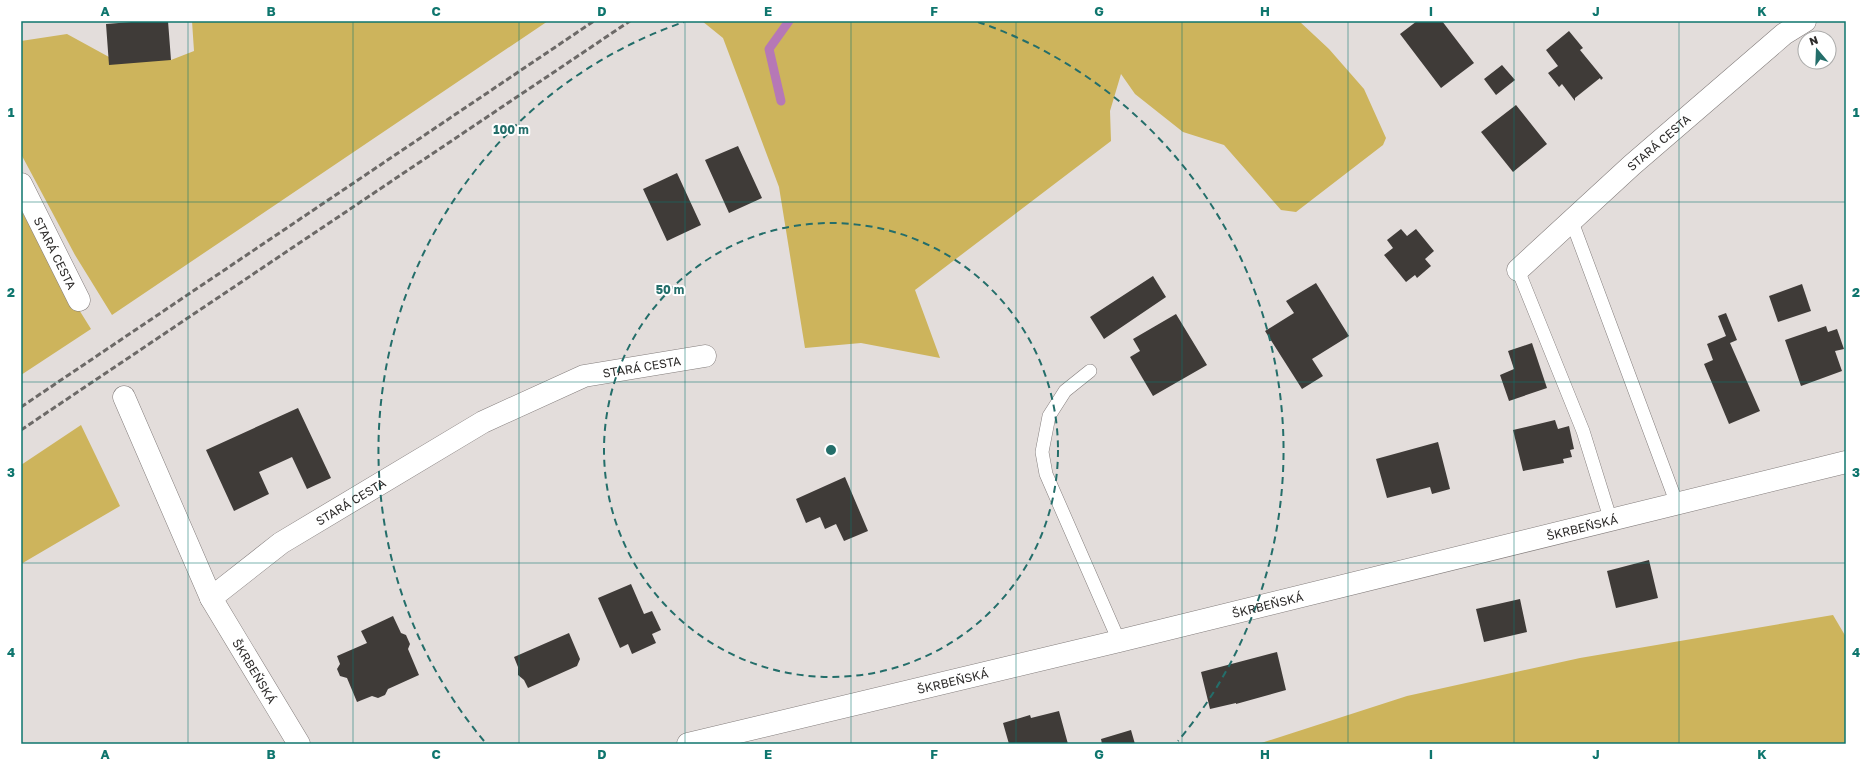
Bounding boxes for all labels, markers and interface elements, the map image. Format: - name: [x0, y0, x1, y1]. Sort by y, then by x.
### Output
- text: A: [100, 3, 110, 19]
- text: B: [266, 3, 276, 19]
- text: C: [431, 3, 441, 19]
- text: D: [597, 3, 607, 19]
- text: E: [764, 3, 772, 19]
- text: F: [930, 3, 938, 19]
- text: G: [1094, 3, 1104, 19]
- text: H: [1260, 3, 1270, 19]
- text: I: [1429, 3, 1433, 19]
- text: J: [1592, 3, 1600, 19]
- text: K: [1757, 3, 1767, 19]
- north arrow: [1797, 30, 1837, 70]
- text: N: [1808, 33, 1820, 48]
- text: 1: [8, 104, 15, 120]
- text: 1: [1853, 104, 1860, 120]
- street label: STARÁ CESTA: [1624, 111, 1693, 174]
- text: 100 m: [493, 122, 529, 137]
- street label: STARÁ CESTA: [31, 214, 80, 292]
- text: 50 m: [656, 282, 684, 297]
- text: 2: [7, 284, 15, 300]
- text: 2: [1852, 284, 1860, 300]
- street label: STARÁ CESTA: [602, 353, 682, 380]
- centre of rings: [824, 443, 838, 457]
- text: 3: [7, 464, 15, 480]
- text: 3: [1852, 464, 1860, 480]
- street label: STARÁ CESTA: [313, 475, 388, 528]
- street label: ŠKRBEŇSKÁ: [1545, 511, 1619, 543]
- street label: ŠKRBEŇSKÁ: [1230, 588, 1305, 620]
- street label: ŠKRBEŇSKÁ: [230, 636, 280, 706]
- text: 4: [7, 644, 15, 660]
- text: 4: [1852, 644, 1860, 660]
- street label: ŠKRBEŇSKÁ: [915, 665, 990, 697]
- text: A: [100, 746, 110, 762]
- text: B: [266, 746, 276, 762]
- text: C: [431, 746, 441, 762]
- text: D: [597, 746, 607, 762]
- text: E: [764, 746, 772, 762]
- text: F: [930, 746, 938, 762]
- text: G: [1094, 746, 1104, 762]
- text: H: [1260, 746, 1270, 762]
- text: I: [1429, 746, 1433, 762]
- text: J: [1592, 746, 1600, 762]
- text: K: [1757, 746, 1767, 762]

